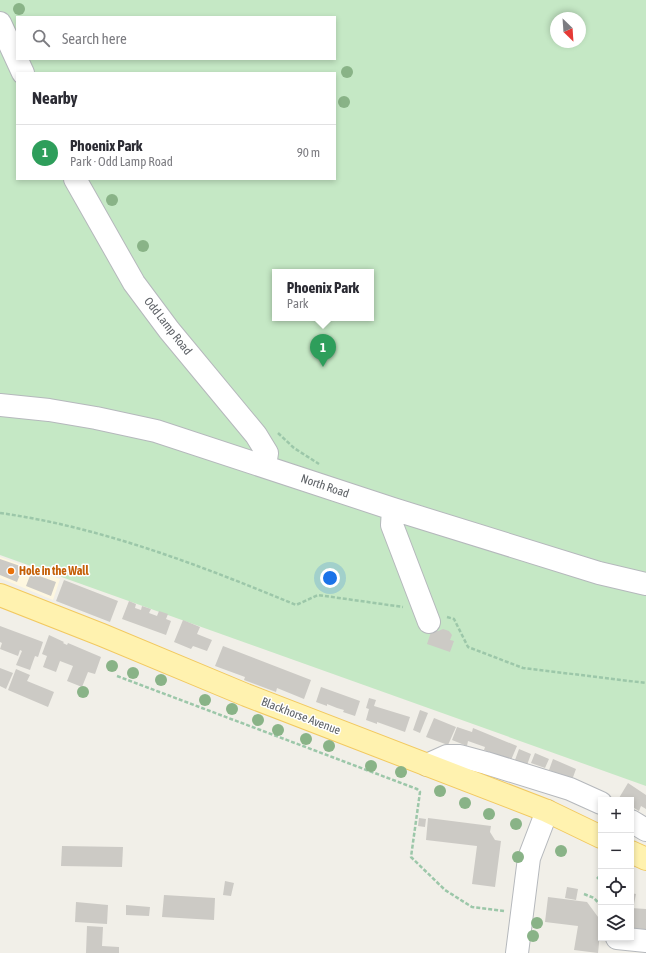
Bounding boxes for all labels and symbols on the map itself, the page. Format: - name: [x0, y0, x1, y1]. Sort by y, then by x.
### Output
- north arrow: [550, 12, 586, 48]
- street label: Odd Lamp Road: [141, 294, 195, 358]
- pin: 1: [310, 334, 336, 367]
- street label: North Road: [299, 471, 351, 501]
- place label: Hole in the Wall: [19, 564, 89, 578]
- marker: Hole in the Wall: [6, 566, 16, 576]
- your location: [320, 568, 340, 588]
- street label: Blackhorse Avenue: [259, 694, 343, 738]

